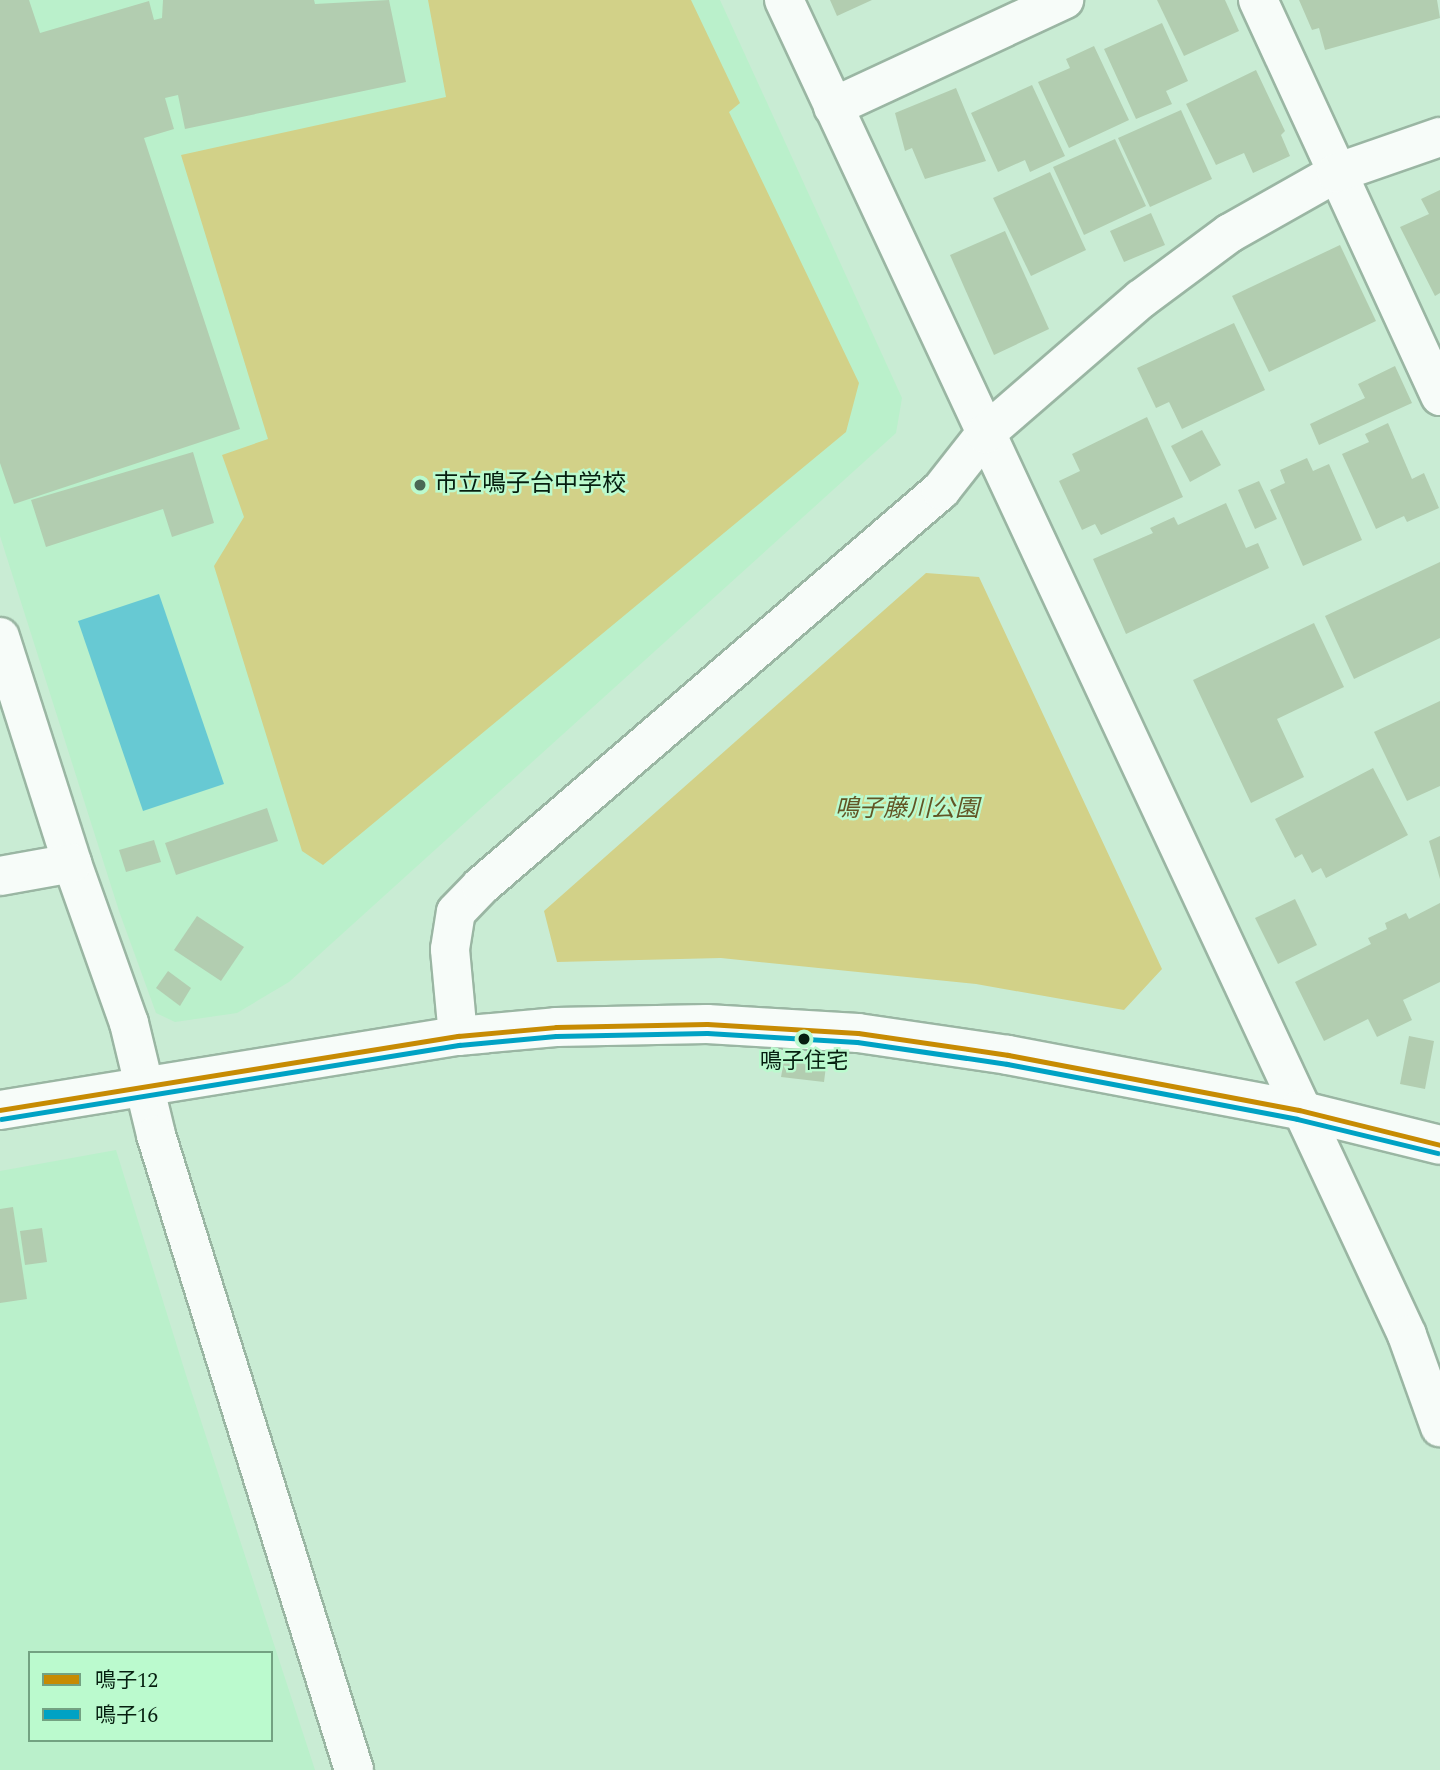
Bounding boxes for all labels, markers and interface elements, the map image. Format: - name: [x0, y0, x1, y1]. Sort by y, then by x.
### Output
- place label: 市立鳴子台中学校: [434, 471, 626, 499]
- marker: 市立鳴子台中学校: [412, 477, 428, 493]
- park label: 鳴子藤川公園: [835, 796, 979, 824]
- marker: 鳴子住宅: [797, 1032, 811, 1046]
- place label: 鳴子住宅: [760, 1049, 848, 1075]
- legend: [28, 1651, 273, 1742]
- text: 鳴子12: [95, 1665, 158, 1697]
- text: 鳴子16: [95, 1700, 158, 1732]

